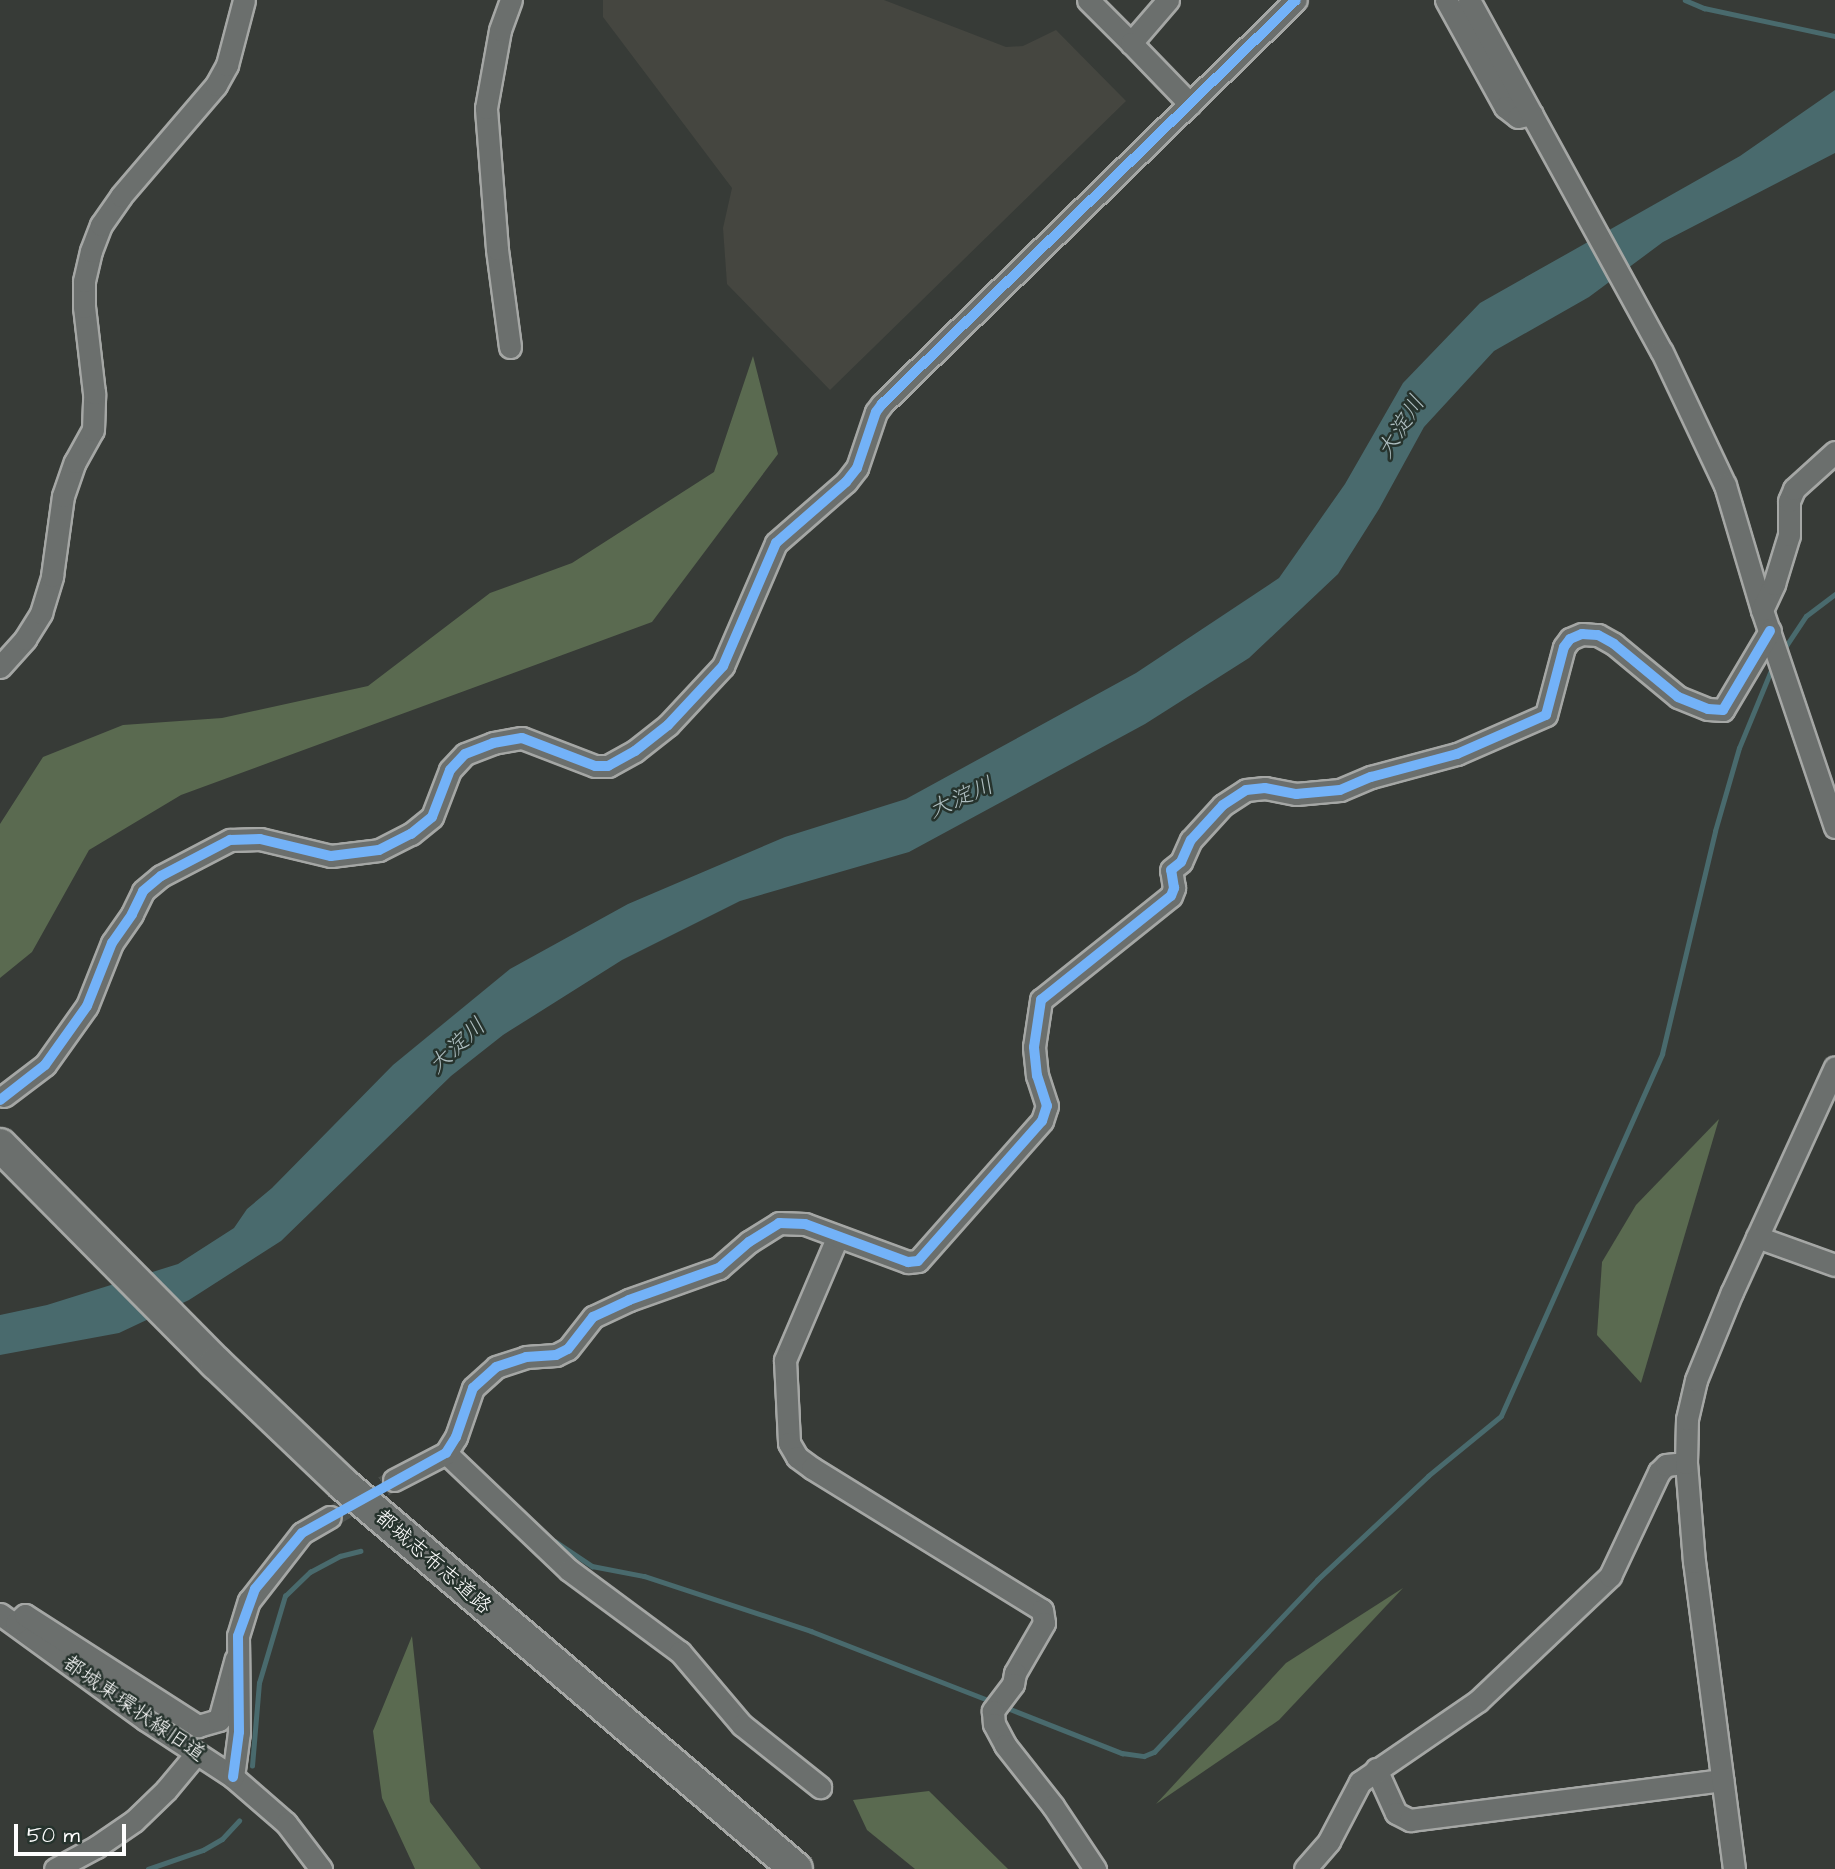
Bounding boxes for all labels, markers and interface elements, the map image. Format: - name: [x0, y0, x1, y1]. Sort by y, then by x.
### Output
- water label: 大淀川: [1371, 390, 1431, 464]
- water label: 大淀川: [924, 771, 998, 825]
- water label: 大淀川: [422, 1012, 492, 1080]
- street label: 都城志布志道路: [369, 1504, 497, 1620]
- street label: 都城東環状線旧道: [58, 1650, 210, 1768]
- scale bar: [18, 1810, 130, 1854]
- text: 50 m: [27, 1821, 80, 1850]

